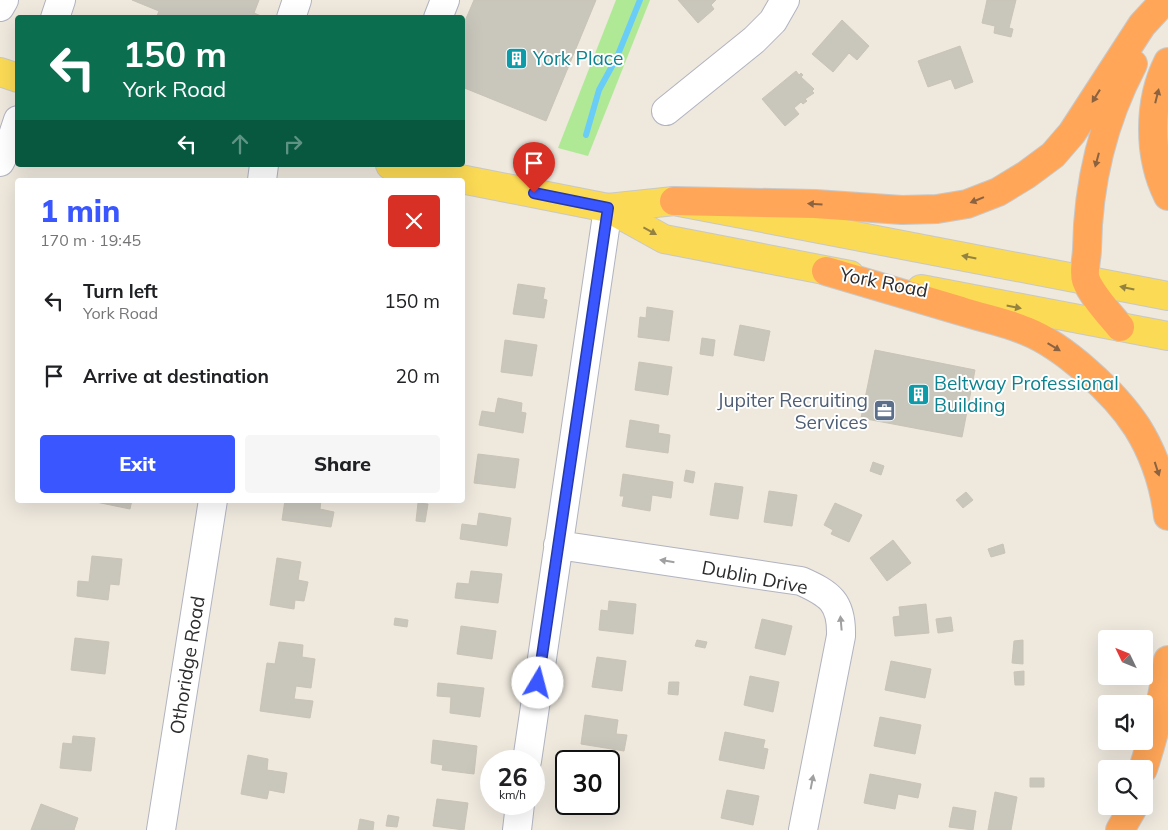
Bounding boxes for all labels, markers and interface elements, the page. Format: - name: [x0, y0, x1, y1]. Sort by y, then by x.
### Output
- text: 150 m: [123, 32, 227, 76]
- icon: left: [40, 35, 105, 100]
- building icon: York Place: [505, 46, 529, 70]
- place label: York Place: [532, 46, 623, 70]
- text: York Road: [123, 75, 226, 103]
- one-way arrow: [1153, 88, 1161, 104]
- one-way arrow: [1091, 89, 1101, 102]
- icon: left: [173, 130, 201, 158]
- icon: ahead: [226, 130, 254, 158]
- icon: right: [279, 130, 307, 158]
- pin: [513, 142, 555, 193]
- icon: arrive: [520, 149, 548, 177]
- one-way arrow: [1093, 152, 1101, 167]
- text: 1 min: [40, 192, 120, 230]
- button: close: [388, 195, 440, 247]
- one-way arrow: [970, 197, 984, 205]
- one-way arrow: [807, 200, 823, 208]
- one-way arrow: [643, 227, 658, 235]
- text: 170 m · 19:45: [40, 230, 141, 250]
- one-way arrow: [961, 253, 977, 261]
- street label: York Road: [837, 262, 930, 302]
- text: Turn left: [83, 279, 158, 303]
- one-way arrow: [1118, 283, 1134, 291]
- icon: left: [40, 287, 68, 315]
- text: 150 m: [384, 289, 440, 313]
- text: York Road: [83, 303, 158, 323]
- one-way arrow: [1007, 303, 1023, 311]
- one-way arrow: [1048, 343, 1061, 352]
- icon: arrive: [40, 362, 68, 390]
- text: Arrive at destination: [83, 364, 269, 388]
- text: 20 m: [396, 364, 440, 388]
- place label: Beltway Professional Building: [934, 371, 1119, 417]
- building icon: Beltway Professional Building: [906, 382, 930, 406]
- place label: Jupiter Recruiting Services: [717, 388, 868, 434]
- office icon: Jupiter Recruiting Services: [872, 399, 896, 423]
- button: Exit: [40, 435, 235, 493]
- button: Share: [245, 435, 440, 493]
- one-way arrow: [1153, 462, 1161, 477]
- street label: Dublin Drive: [700, 555, 810, 599]
- one-way arrow: [658, 557, 674, 565]
- street label: Othoridge Road: [164, 594, 210, 736]
- one-way arrow: [836, 614, 844, 630]
- north arrow: [1098, 630, 1152, 685]
- map controls: [1098, 630, 1153, 815]
- position arrow: [511, 656, 563, 708]
- button: sound: [1098, 695, 1153, 750]
- speed limit sign: 30: [555, 750, 620, 815]
- button: search: [1098, 760, 1153, 815]
- text: 26: [497, 761, 528, 792]
- one-way arrow: [809, 774, 817, 790]
- text: km/h: [499, 787, 526, 802]

